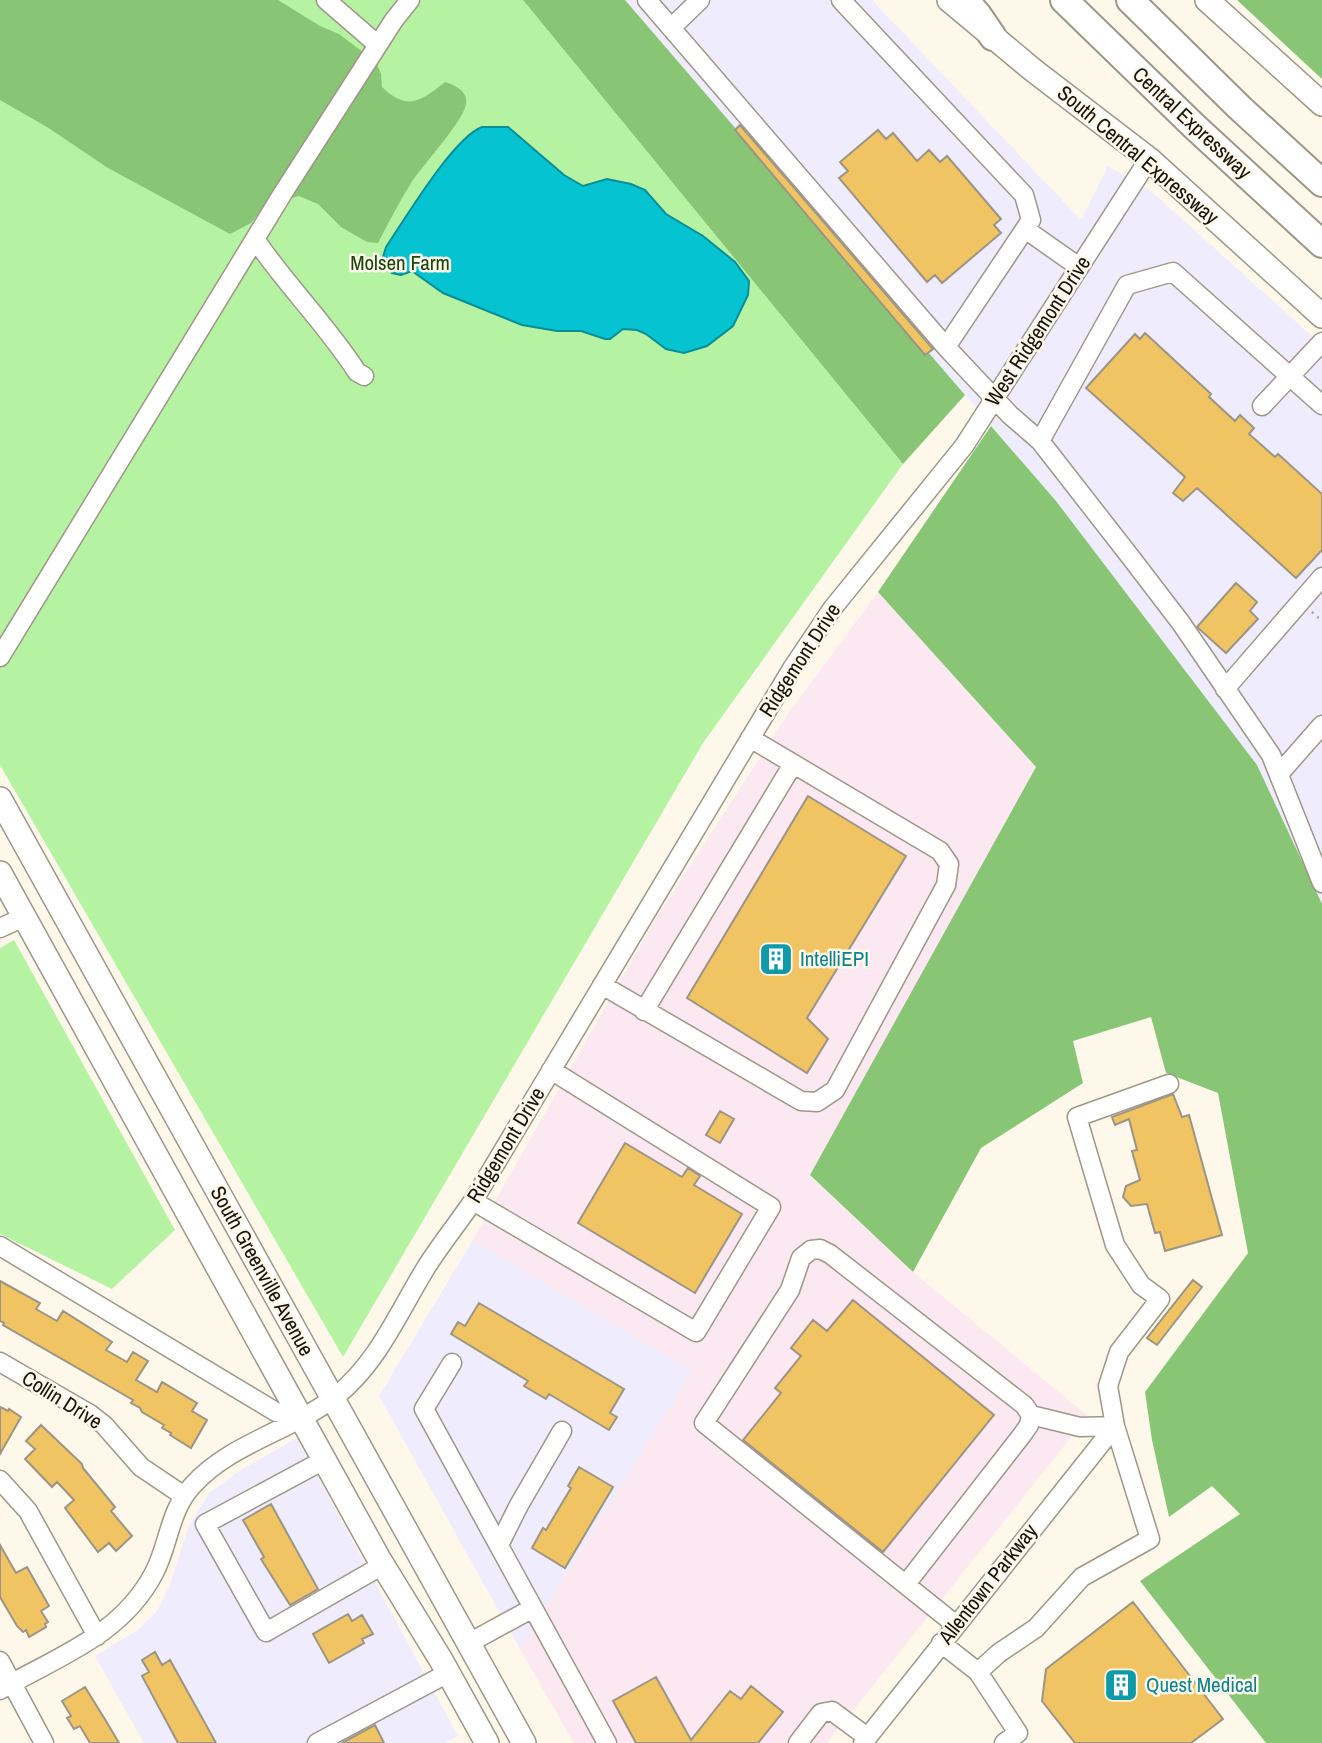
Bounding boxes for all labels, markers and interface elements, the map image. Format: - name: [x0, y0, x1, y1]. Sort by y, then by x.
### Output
- street label: Central Expressway: [1126, 60, 1258, 186]
- street label: South Central Expressway: [1051, 78, 1226, 231]
- park label: Molsen Farm: [350, 248, 450, 277]
- street label: West Ridgemont Drive: [978, 250, 1097, 412]
- street label: Ridgemont Drive: [752, 597, 847, 722]
- building icon: IntelliEPI: [757, 940, 795, 978]
- place label: IntelliEPI: [800, 944, 869, 973]
- street label: Ridgemont Drive: [460, 1081, 552, 1208]
- street label: South Greenville Avenue: [204, 1181, 321, 1361]
- street label: Collin Drive: [16, 1363, 108, 1436]
- street label: Allentown Parkway: [931, 1517, 1044, 1651]
- building icon: Quest Medical: [1102, 1666, 1140, 1704]
- place label: Quest Medical: [1146, 1670, 1257, 1699]

